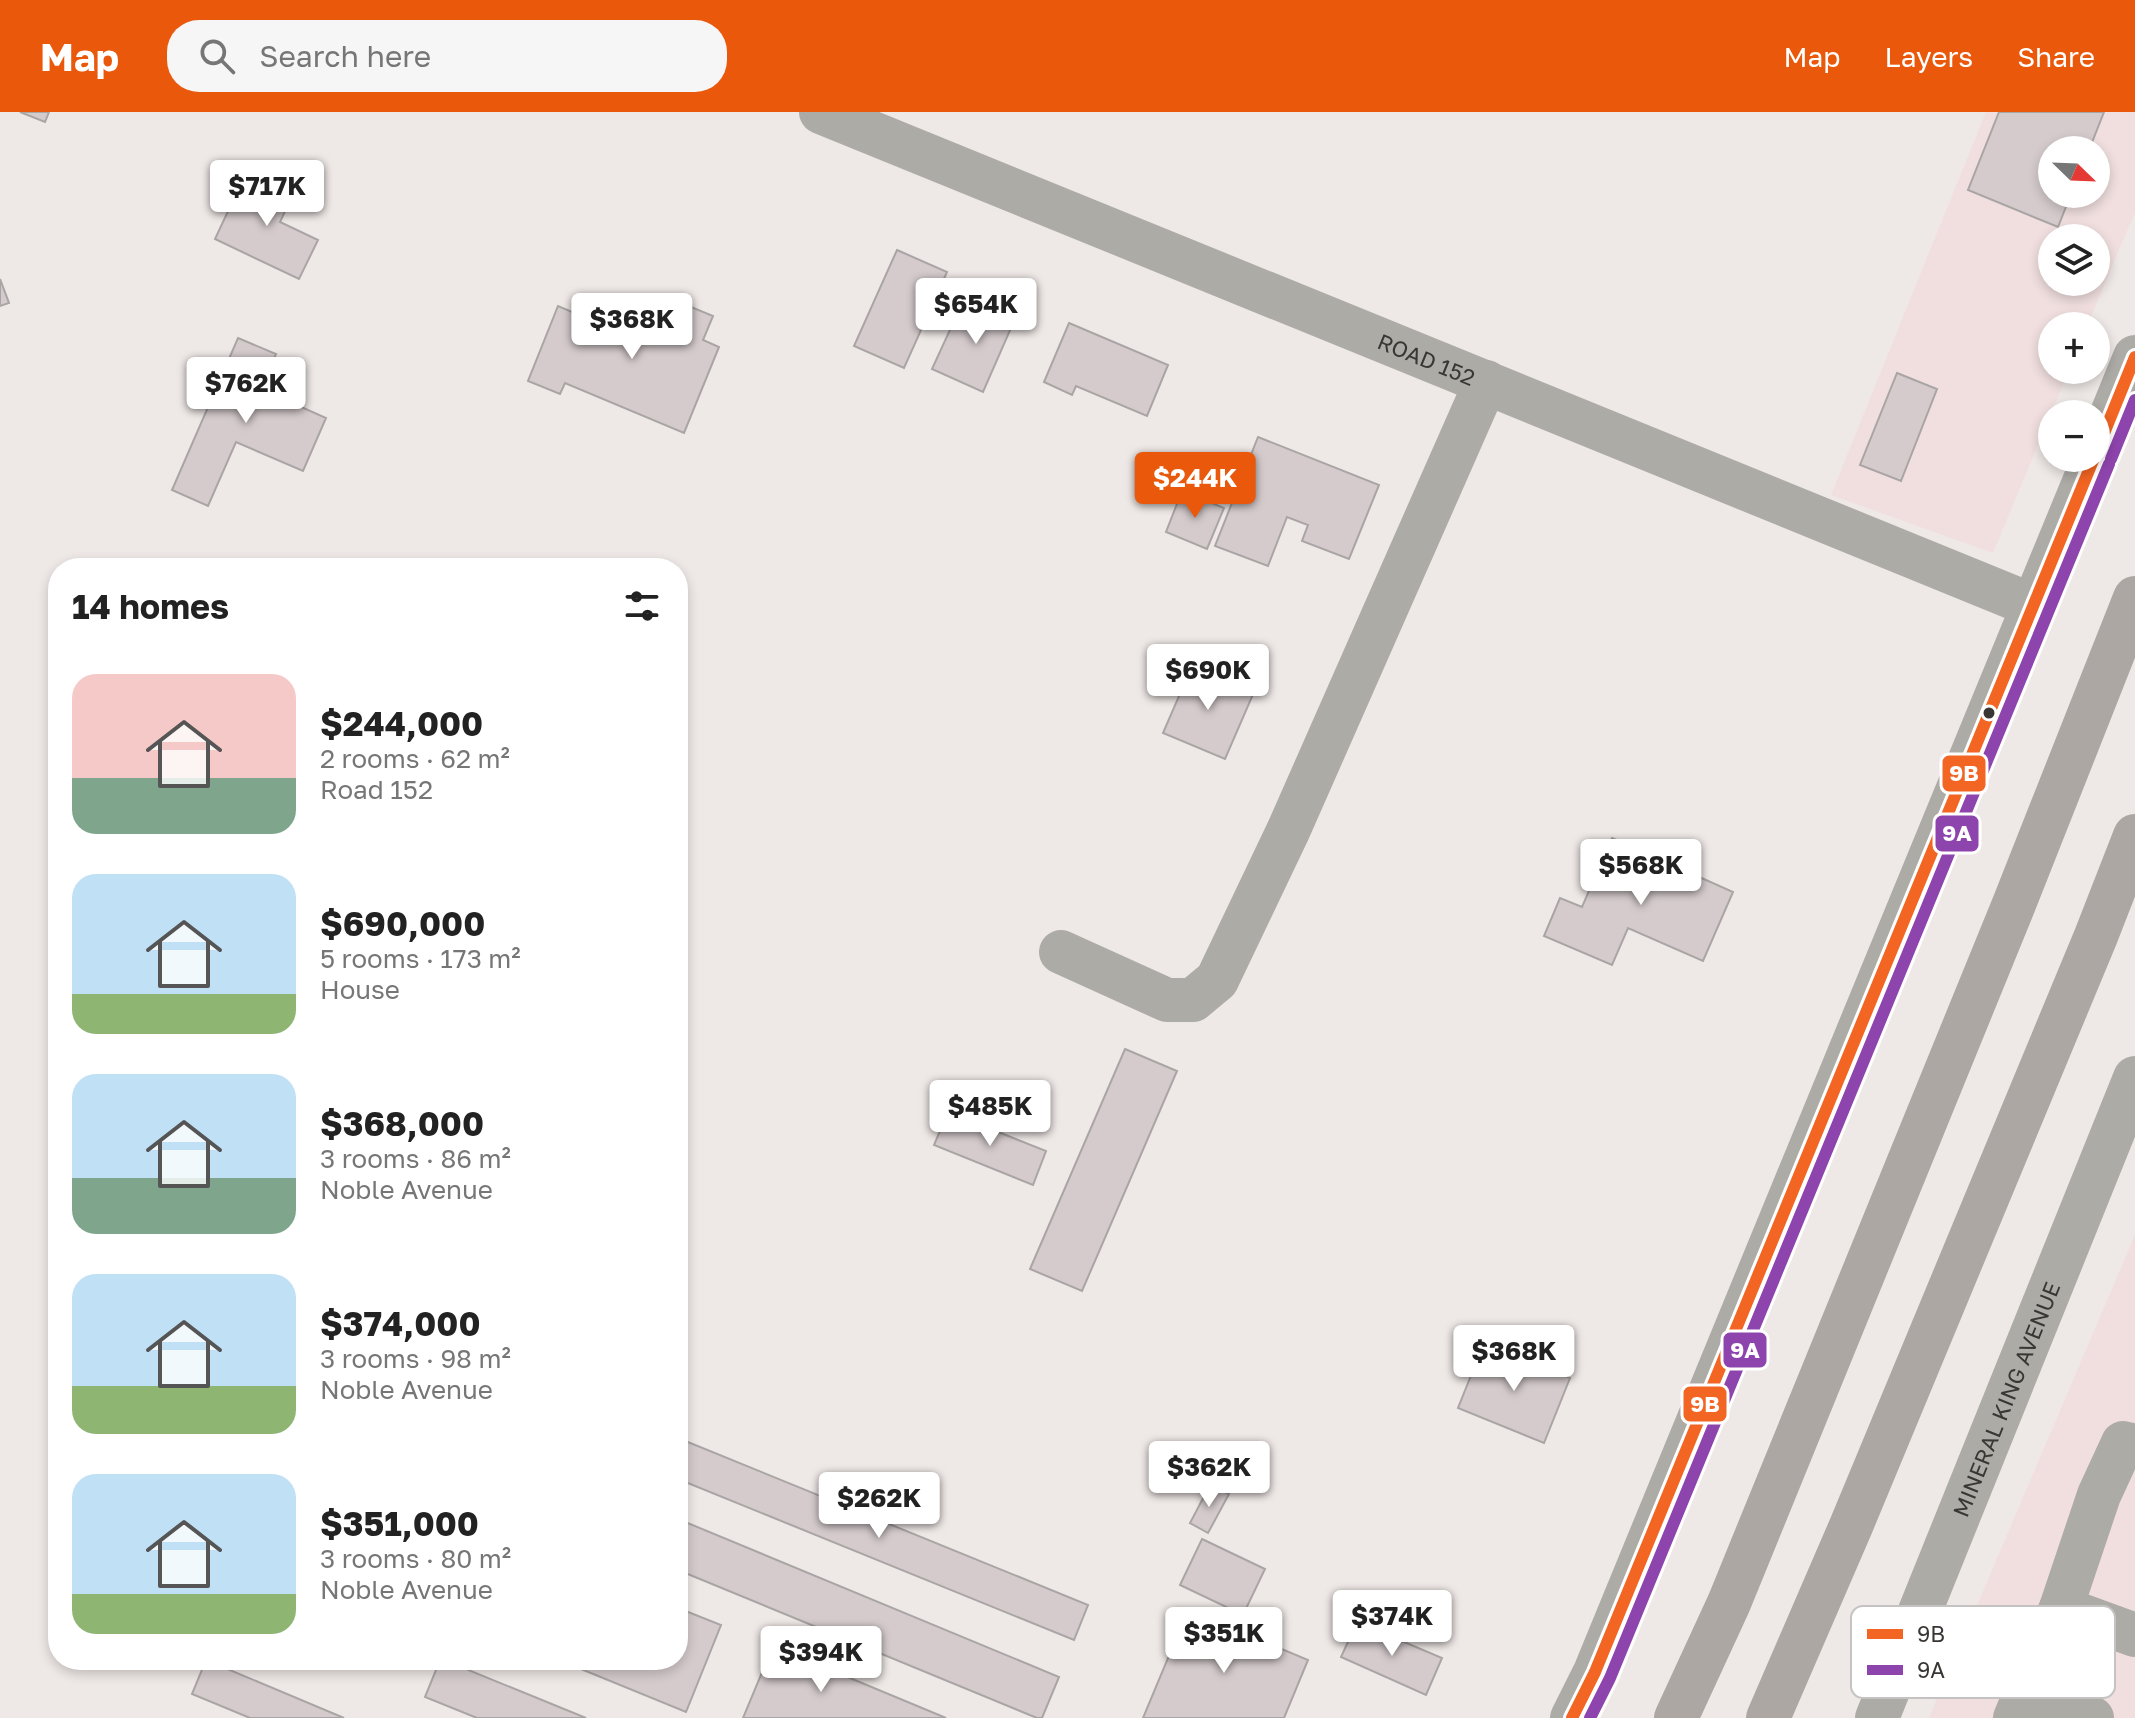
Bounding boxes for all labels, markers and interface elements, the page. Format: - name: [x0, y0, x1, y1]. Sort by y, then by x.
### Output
- search box: [167, 20, 727, 92]
- text: Map: [40, 34, 119, 79]
- icon: search: [195, 34, 239, 78]
- text: Search here: [259, 38, 431, 74]
- text: Map: [1783, 40, 1841, 73]
- text: Layers: [1885, 40, 1973, 73]
- text: Share: [2017, 40, 2095, 73]
- north arrow: [2038, 136, 2110, 208]
- map controls: [2038, 136, 2110, 472]
- pin: $717K: [211, 160, 323, 228]
- text: $717K: [228, 170, 306, 201]
- button: layers: [2038, 224, 2110, 296]
- pin: $654K: [920, 278, 1032, 346]
- text: $654K: [934, 288, 1018, 319]
- pin: $368K: [576, 293, 688, 361]
- text: $368K: [589, 303, 675, 334]
- button: +: [2038, 312, 2110, 384]
- street label: ROAD 152: [1374, 327, 1479, 391]
- pin: $762K: [190, 357, 302, 425]
- text: $762K: [205, 367, 287, 398]
- button: −: [2038, 400, 2110, 472]
- pin: $244K: [1139, 452, 1251, 520]
- text: $244K: [1153, 462, 1237, 493]
- icon: filters: [620, 584, 664, 628]
- text: 14 homes: [72, 586, 229, 626]
- pin: $690K: [1152, 644, 1264, 712]
- text: $690K: [1165, 654, 1251, 685]
- text: $244,000: [320, 703, 483, 743]
- unlabelled marker: [1981, 705, 1997, 721]
- icon: home: [136, 706, 232, 802]
- text: 2 rooms · 62 m²: [320, 743, 510, 774]
- line badge: 9B: [1941, 754, 1987, 793]
- text: 9B: [1949, 759, 1979, 786]
- text: Road 152: [320, 774, 433, 805]
- line badge: 9A: [1934, 814, 1980, 853]
- text: 9A: [1942, 819, 1972, 846]
- pin: $568K: [1585, 839, 1697, 907]
- text: $568K: [1598, 849, 1684, 880]
- text: $690,000: [320, 903, 485, 943]
- icon: home: [136, 906, 232, 1002]
- text: 5 rooms · 173 m²: [320, 943, 521, 974]
- text: House: [320, 974, 400, 1005]
- pin: $485K: [934, 1080, 1046, 1148]
- text: $485K: [947, 1090, 1033, 1121]
- text: $368,000: [320, 1103, 484, 1143]
- icon: home: [136, 1106, 232, 1202]
- text: 3 rooms · 86 m²: [320, 1143, 511, 1174]
- text: Noble Avenue: [320, 1174, 493, 1205]
- street label: MINERAL KING AVENUE: [1946, 1278, 2065, 1520]
- text: $374,000: [320, 1303, 480, 1343]
- icon: home: [136, 1306, 232, 1402]
- pin: $368K: [1458, 1325, 1570, 1393]
- line badge: 9A: [1722, 1331, 1768, 1369]
- text: $368K: [1471, 1335, 1557, 1366]
- text: 9A: [1730, 1336, 1760, 1363]
- text: 3 rooms · 98 m²: [320, 1343, 511, 1374]
- text: Noble Avenue: [320, 1374, 493, 1405]
- line badge: 9B: [1682, 1385, 1728, 1423]
- text: 9B: [1690, 1390, 1720, 1417]
- pin: $362K: [1153, 1441, 1265, 1509]
- text: $362K: [1167, 1451, 1251, 1482]
- pin: $262K: [823, 1472, 935, 1540]
- text: $262K: [837, 1482, 921, 1513]
- text: $351,000: [320, 1503, 479, 1543]
- icon: home: [136, 1506, 232, 1602]
- text: 3 rooms · 80 m²: [320, 1543, 511, 1574]
- text: Noble Avenue: [320, 1574, 493, 1605]
- pin: $374K: [1336, 1590, 1448, 1658]
- text: $374K: [1351, 1600, 1433, 1631]
- legend: [1851, 1606, 2115, 1698]
- pin: $351K: [1168, 1607, 1280, 1675]
- text: $351K: [1183, 1617, 1265, 1648]
- text: 9B: [1917, 1620, 1945, 1647]
- pin: $394K: [765, 1626, 877, 1694]
- text: $394K: [779, 1636, 863, 1667]
- text: 9A: [1917, 1656, 1945, 1683]

